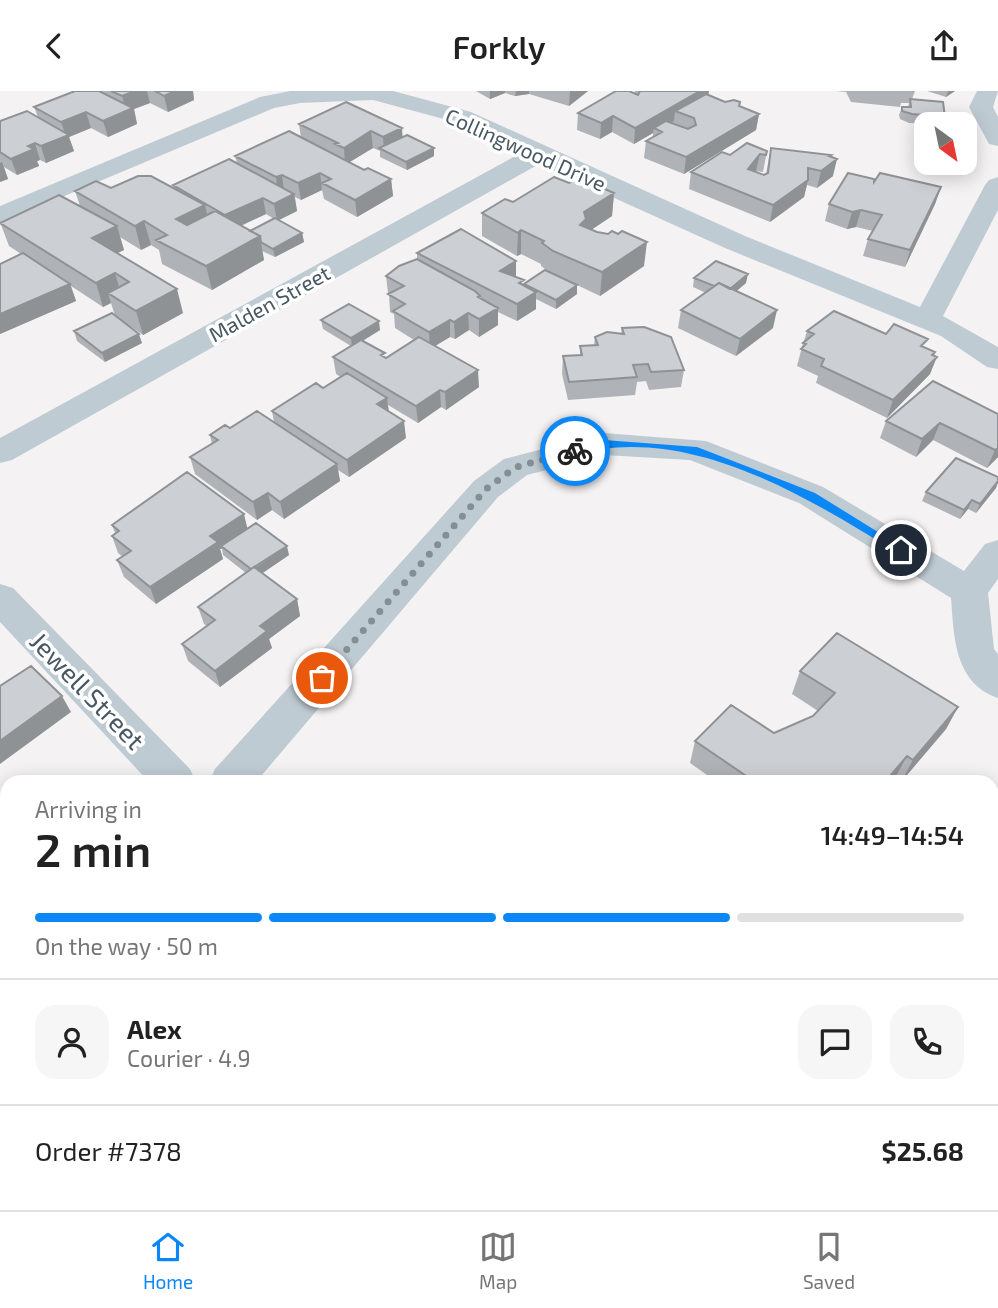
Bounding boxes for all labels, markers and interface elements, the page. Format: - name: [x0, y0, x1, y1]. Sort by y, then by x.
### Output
- icon: back: [35, 27, 73, 65]
- text: Forkly: [452, 27, 546, 65]
- icon: share: [925, 27, 963, 65]
- street label: Collingwood Drive: [442, 102, 610, 196]
- north arrow: [914, 112, 976, 175]
- map controls: [914, 112, 977, 175]
- street label: Malden Street: [204, 259, 334, 347]
- courier: [540, 416, 610, 486]
- icon: bike: [556, 432, 594, 470]
- pin: [871, 520, 931, 580]
- icon: home: [882, 531, 920, 569]
- street label: Jewell Street: [24, 625, 152, 755]
- pin: [292, 648, 352, 708]
- icon: bag: [303, 659, 341, 697]
- text: Arriving in: [35, 795, 142, 823]
- text: 14:49–14:54: [821, 819, 964, 850]
- text: 2 min: [35, 821, 151, 876]
- text: On the way · 50 m: [35, 932, 218, 960]
- button: person: [35, 1005, 109, 1079]
- button: chat: [798, 1005, 872, 1079]
- button: phone: [890, 1005, 964, 1079]
- text: Alex: [127, 1013, 182, 1044]
- text: Courier · 4.9: [127, 1044, 251, 1072]
- text: Order #7378: [35, 1135, 182, 1166]
- text: $25.68: [882, 1135, 964, 1166]
- tab: Home: [143, 1228, 193, 1293]
- tab: Map: [479, 1228, 517, 1293]
- tab: Saved: [803, 1228, 855, 1293]

